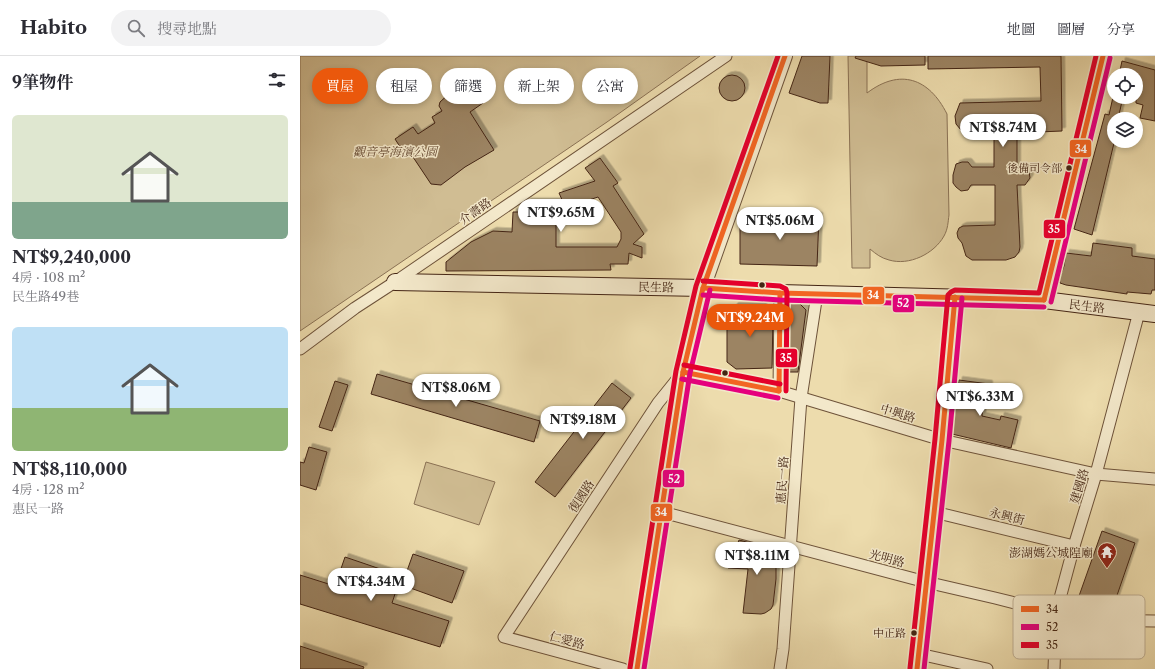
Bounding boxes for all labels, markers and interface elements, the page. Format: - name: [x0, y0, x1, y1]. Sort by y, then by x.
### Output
- search box: [111, 10, 391, 46]
- text: Habito: [20, 16, 87, 39]
- icon: search: [125, 17, 147, 39]
- text: 搜尋地點: [157, 19, 217, 38]
- text: 地圖: [1007, 20, 1035, 38]
- text: 圖層: [1057, 20, 1085, 38]
- text: 分享: [1107, 20, 1135, 38]
- chip: 買屋: [312, 68, 368, 104]
- chip: 租屋: [376, 68, 432, 104]
- chip: 篩選: [440, 68, 496, 104]
- chip: 新上架: [504, 68, 574, 104]
- chip: 公寓: [582, 68, 638, 104]
- map controls: [1107, 68, 1143, 148]
- button: locate: [1107, 68, 1143, 104]
- icon: filters: [266, 69, 288, 91]
- text: 9筆物件: [12, 72, 73, 92]
- button: layers: [1107, 112, 1143, 148]
- pin: NT$8.74M: [962, 114, 1044, 148]
- text: NT$8.74M: [969, 119, 1037, 135]
- line badge: 34: [1069, 139, 1092, 158]
- icon: home: [114, 141, 186, 213]
- text: 34: [1075, 142, 1088, 156]
- park label: 觀音亭海濱公園: [353, 144, 439, 159]
- place label: 後備司令部: [1007, 161, 1063, 175]
- marker: 後備司令部: [1064, 163, 1074, 173]
- street label: 介壽路: [456, 195, 494, 227]
- pin: NT$9.65M: [520, 199, 602, 233]
- text: NT$9.65M: [527, 204, 595, 220]
- pin: NT$5.06M: [739, 207, 821, 241]
- text: NT$5.06M: [745, 212, 815, 228]
- line badge: 35: [1043, 219, 1066, 239]
- text: 35: [1048, 222, 1060, 236]
- text: NT$9,240,000: [12, 247, 131, 267]
- text: 4房 · 108 m²: [12, 269, 85, 285]
- street label: 民生路: [638, 279, 674, 295]
- unlabelled marker: [757, 280, 767, 290]
- line badge: 34: [862, 286, 885, 305]
- text: 民生路49巷: [12, 288, 79, 304]
- text: 34: [867, 288, 880, 302]
- line badge: 52: [892, 294, 915, 313]
- text: 52: [897, 296, 910, 310]
- street label: 民生路: [1068, 296, 1106, 316]
- pin: NT$9.24M: [709, 304, 791, 338]
- text: NT$9.24M: [716, 309, 784, 325]
- line badge: 35: [775, 348, 798, 368]
- text: 35: [780, 351, 792, 365]
- icon: home: [114, 353, 186, 425]
- unlabelled marker: [720, 368, 730, 378]
- pin: NT$8.06M: [415, 374, 497, 408]
- text: NT$8.06M: [421, 379, 491, 395]
- pin: NT$6.33M: [939, 383, 1021, 417]
- text: NT$6.33M: [946, 388, 1014, 404]
- street label: 中興路: [879, 401, 917, 425]
- pin: NT$9.18M: [542, 406, 624, 440]
- text: NT$9.18M: [549, 411, 617, 427]
- street label: 惠民一路: [773, 456, 791, 504]
- text: NT$8,110,000: [12, 459, 127, 479]
- street label: 建國路: [1067, 467, 1091, 505]
- line badge: 52: [662, 469, 685, 488]
- text: 52: [668, 472, 681, 486]
- street label: 復國路: [565, 477, 597, 515]
- text: 4房 · 128 m²: [12, 481, 85, 497]
- text: 惠民一路: [12, 500, 64, 516]
- line badge: 34: [650, 503, 673, 522]
- street label: 永興街: [988, 504, 1027, 528]
- text: 34: [655, 505, 668, 519]
- temple icon: 澎湖媽公城隍廟: [1096, 541, 1118, 569]
- pin: NT$8.11M: [716, 542, 798, 576]
- place label: 澎湖媽公城隍廟: [1009, 545, 1093, 560]
- street label: 光明路: [868, 546, 906, 570]
- text: NT$8.11M: [724, 547, 790, 563]
- pin: NT$4.34M: [330, 568, 412, 602]
- text: NT$4.34M: [337, 573, 405, 589]
- legend: [1013, 595, 1145, 659]
- text: 34: [1046, 602, 1058, 616]
- text: 52: [1046, 620, 1058, 634]
- place label: 中正路: [873, 626, 906, 640]
- street label: 仁愛路: [548, 628, 586, 652]
- marker: 中正路: [909, 628, 919, 638]
- text: 35: [1046, 638, 1058, 652]

